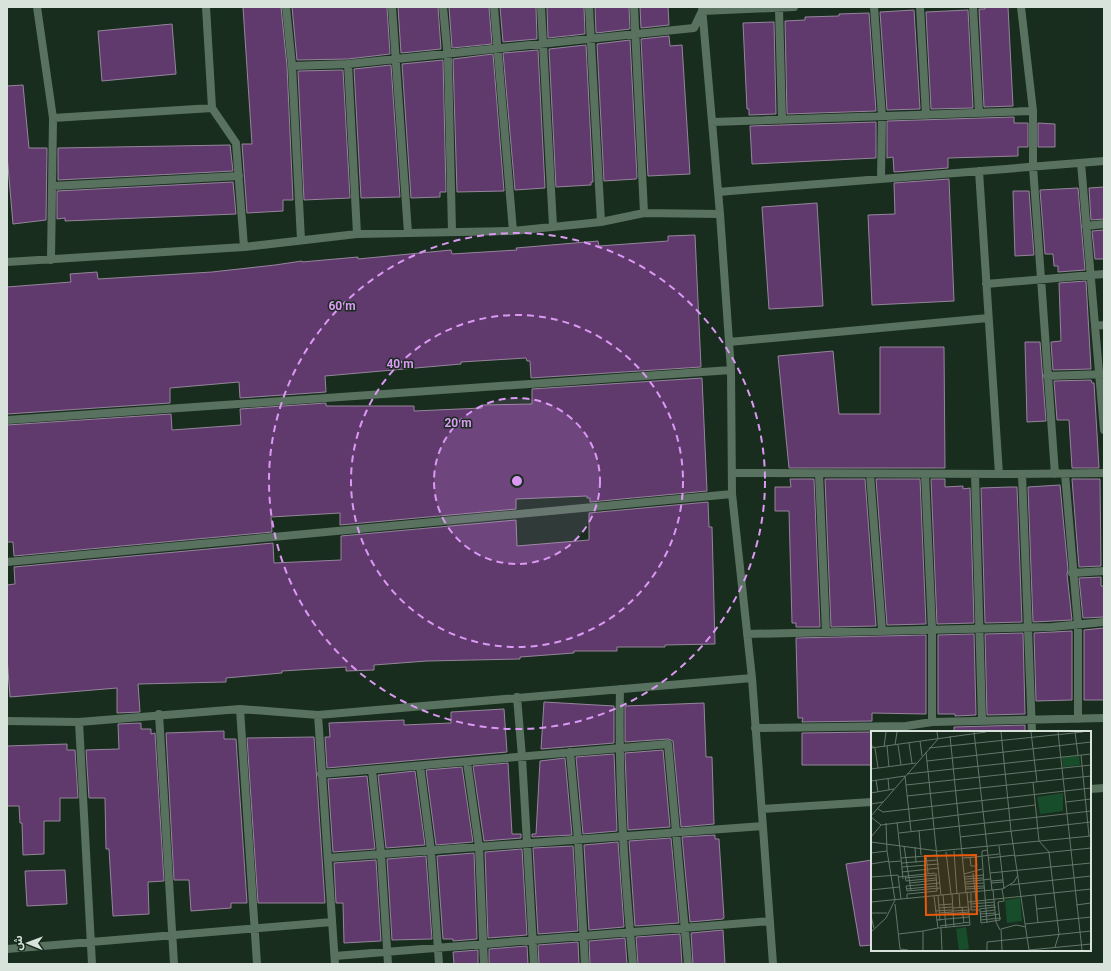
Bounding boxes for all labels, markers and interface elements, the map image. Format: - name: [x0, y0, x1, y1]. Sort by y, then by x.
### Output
- text: 60 m: [328, 299, 356, 313]
- text: 40 m: [386, 357, 414, 371]
- text: 20 m: [444, 416, 472, 430]
- centre of rings: [510, 474, 524, 488]
- inset map: [871, 731, 1091, 951]
- north arrow: [8, 923, 48, 963]
- text: ش: [12, 935, 25, 950]

